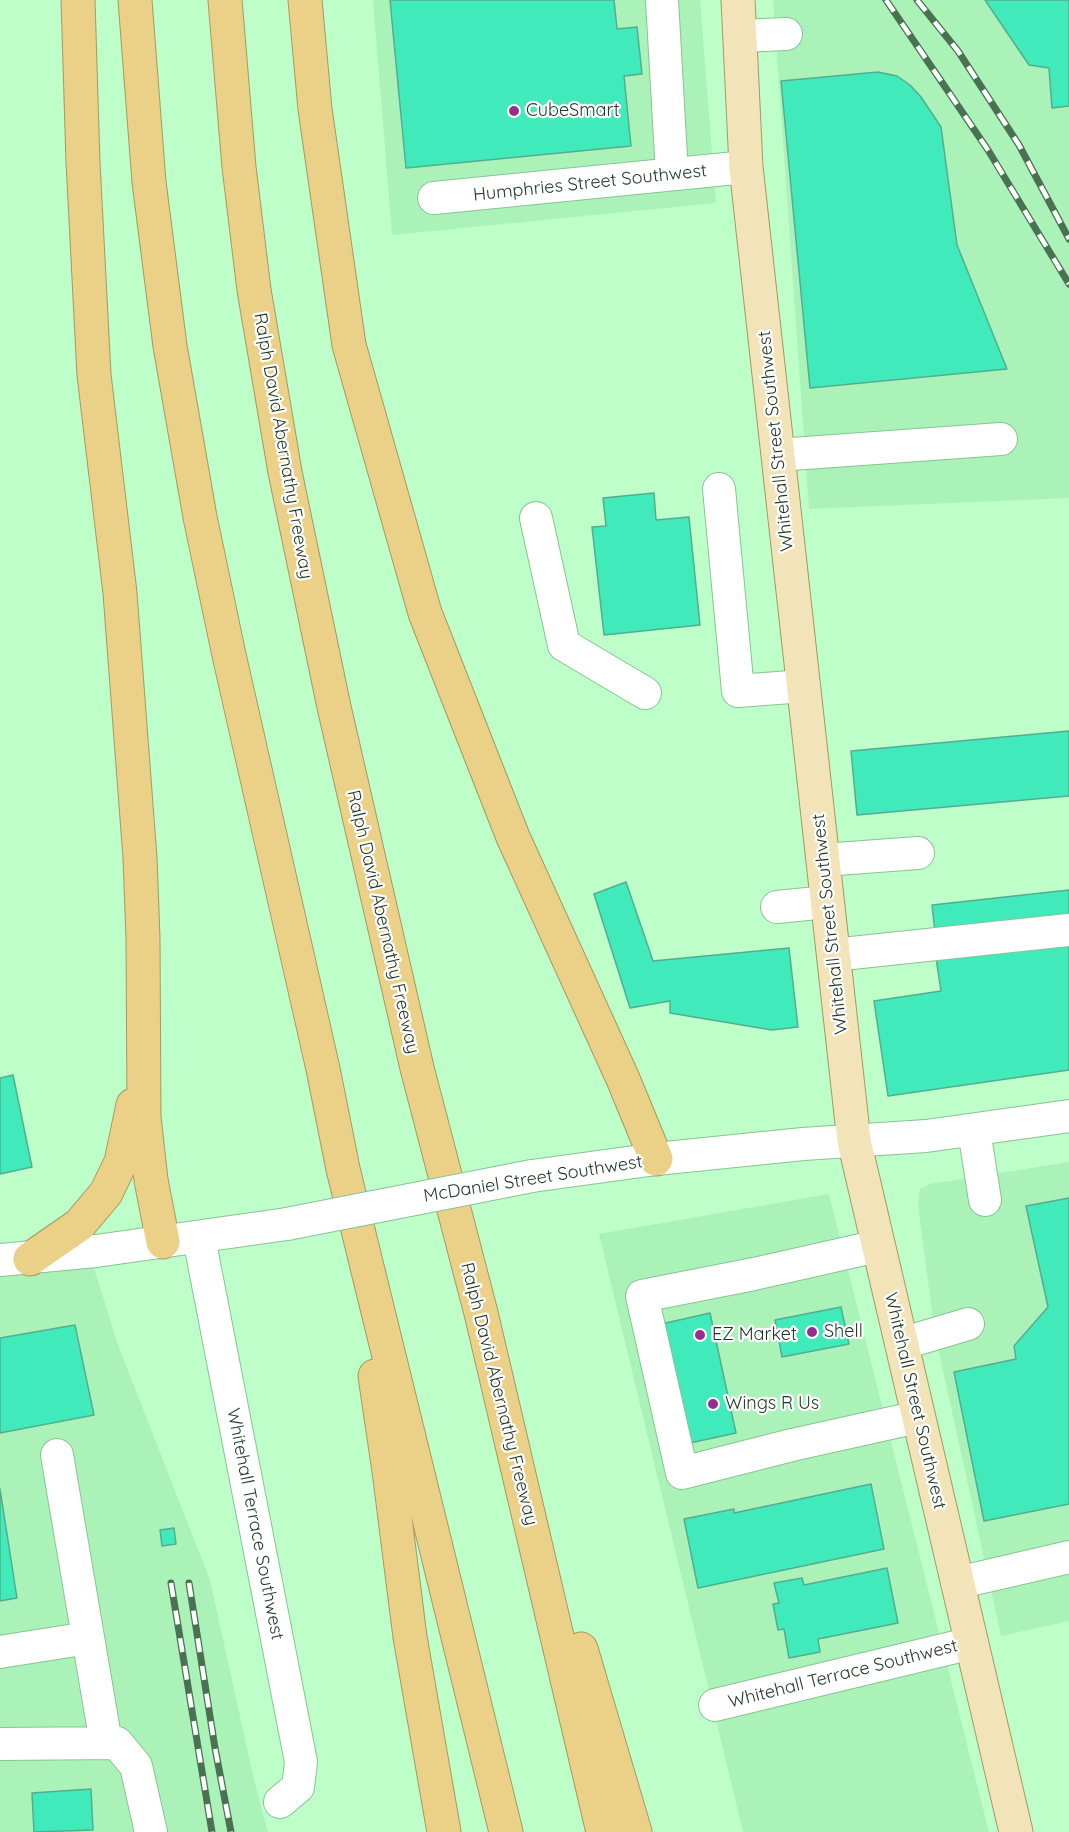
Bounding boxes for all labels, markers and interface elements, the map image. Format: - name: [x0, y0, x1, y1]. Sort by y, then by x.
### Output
- place label: CubeSmart: [526, 100, 620, 122]
- marker: CubeSmart: [507, 104, 521, 118]
- street label: Humphries Street Southwest: [472, 160, 708, 206]
- street label: Ralph David Abernathy Freeway: [249, 311, 317, 581]
- street label: Whitehall Street Southwest: [754, 330, 798, 552]
- street label: Ralph David Abernathy Freeway: [342, 788, 424, 1056]
- street label: Whitehall Street Southwest: [808, 813, 852, 1035]
- street label: McDaniel Street Southwest: [422, 1151, 644, 1207]
- street label: Ralph David Abernathy Freeway: [456, 1260, 542, 1528]
- street label: Whitehall Street Southwest: [880, 1290, 950, 1512]
- place label: Shell: [824, 1321, 863, 1343]
- place label: EZ Market: [712, 1324, 797, 1346]
- marker: Shell: [805, 1325, 819, 1339]
- marker: EZ Market: [693, 1328, 707, 1342]
- place label: Wings R Us: [725, 1393, 819, 1415]
- marker: Wings R Us: [706, 1397, 720, 1411]
- street label: Whitehall Terrace Southwest: [222, 1406, 288, 1642]
- street label: Whitehall Terrace Southwest: [726, 1635, 960, 1713]

